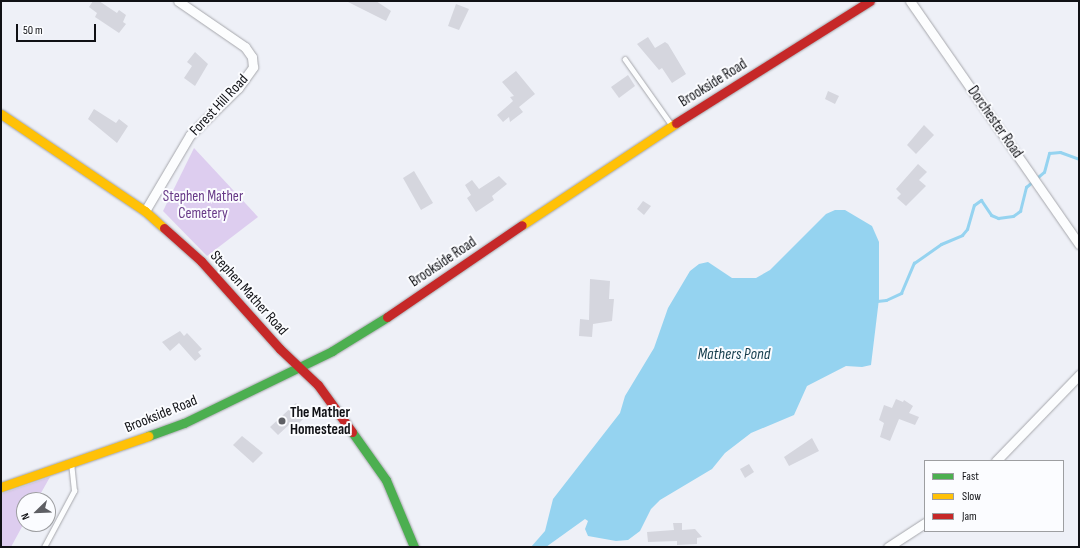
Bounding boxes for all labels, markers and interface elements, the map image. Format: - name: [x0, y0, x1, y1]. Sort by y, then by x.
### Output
- scale bar: [18, 16, 98, 42]
- text: 50 m: [23, 23, 43, 38]
- street label: Brookside Road: [676, 55, 750, 111]
- street label: Forest Hill Road: [186, 71, 252, 139]
- street label: Dorchester Road: [964, 83, 1026, 161]
- park label: Stephen Mather Cemetery: [163, 187, 243, 222]
- street label: Brookside Road: [406, 233, 480, 291]
- street label: Stephen Mather Road: [206, 247, 292, 339]
- water label: Mathers Pond: [698, 345, 770, 365]
- street label: Brookside Road: [122, 391, 200, 437]
- place label: The Mather Homestead: [290, 403, 351, 438]
- marker: The Mather Homestead: [277, 416, 287, 426]
- legend: [924, 460, 1064, 532]
- text: Fast: [962, 469, 979, 484]
- text: Slow: [962, 489, 981, 504]
- north arrow: [16, 492, 56, 532]
- text: Jam: [962, 509, 977, 524]
- text: N: [18, 511, 33, 522]

